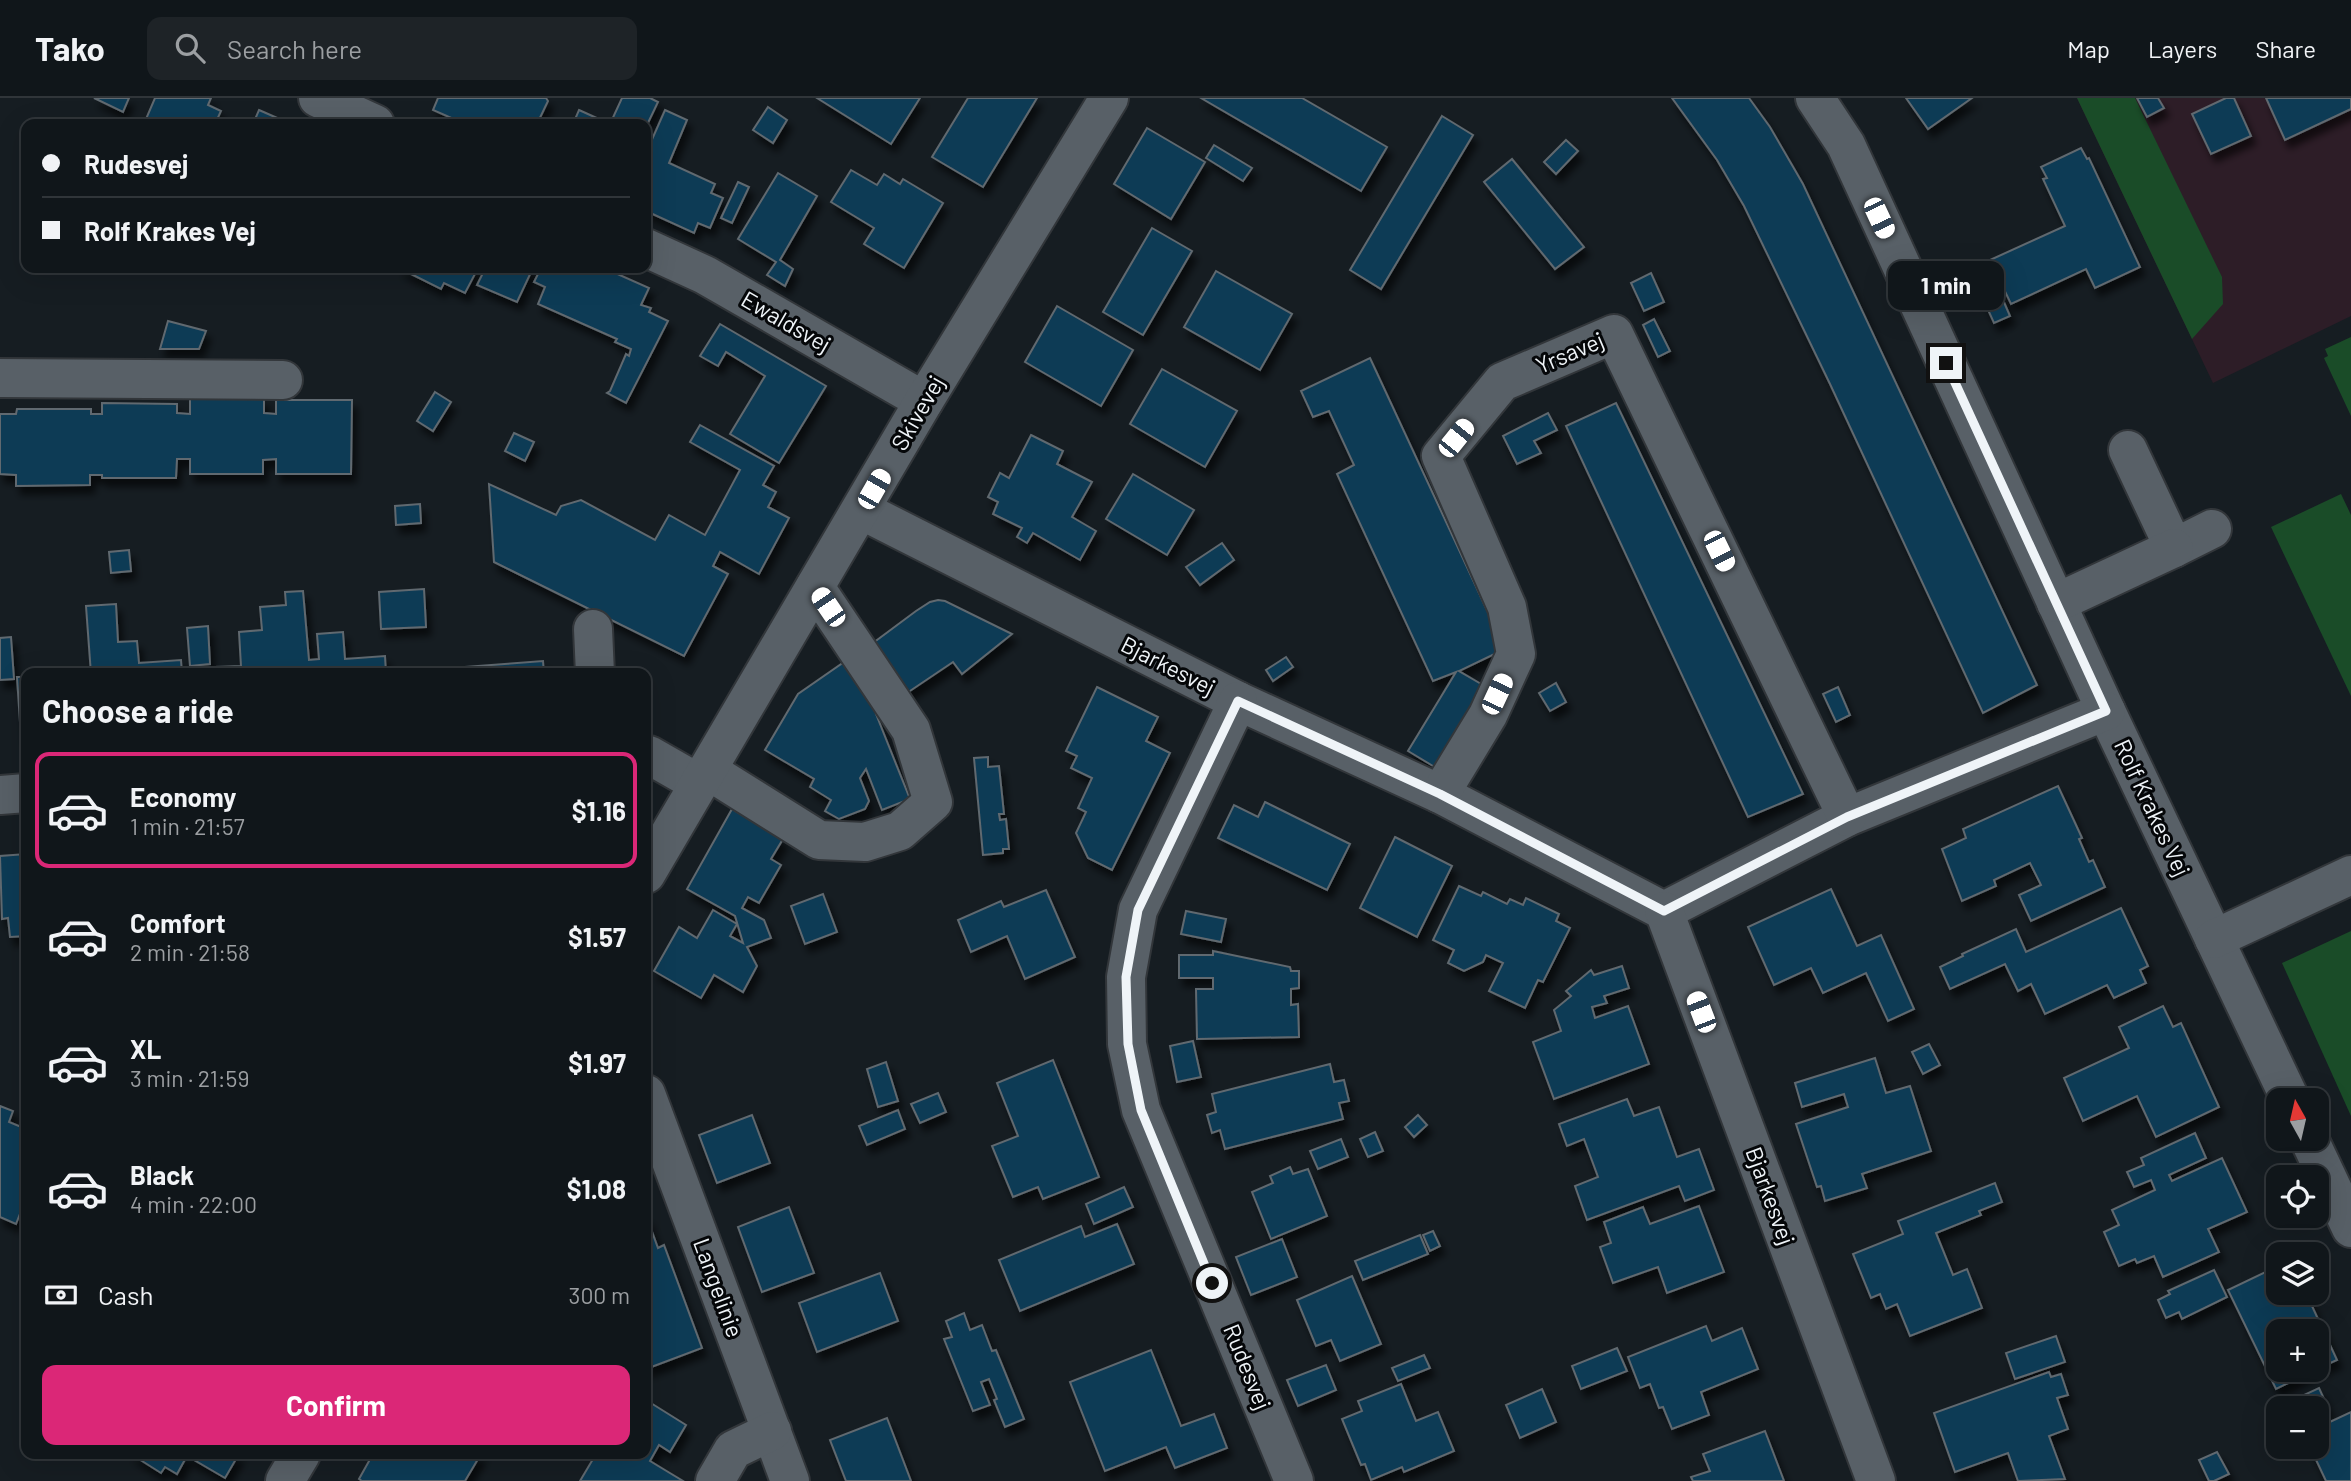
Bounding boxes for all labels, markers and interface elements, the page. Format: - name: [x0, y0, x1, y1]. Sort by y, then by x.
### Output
- search box: [147, 17, 637, 80]
- text: Tako: [35, 28, 105, 68]
- icon: search: [171, 29, 209, 67]
- text: Search here: [227, 33, 362, 64]
- text: Map: [2067, 34, 2110, 63]
- text: Layers: [2148, 34, 2217, 63]
- text: Share: [2255, 34, 2316, 63]
- text: Rudesvej: [84, 148, 188, 179]
- car: [1861, 195, 1898, 241]
- text: Rolf Krakes Vej: [84, 215, 256, 246]
- callout: 1 min: [1888, 261, 2004, 310]
- text: 1 min: [1921, 271, 1971, 299]
- street label: Ewaldsvej: [737, 284, 836, 358]
- street label: Yrsavej: [1531, 325, 1608, 379]
- route end: [1930, 347, 1962, 379]
- street label: Skivevej: [885, 370, 950, 455]
- car: [1435, 415, 1478, 461]
- car: [855, 466, 894, 512]
- car: [1701, 528, 1738, 574]
- car: [808, 584, 849, 630]
- street label: Bjarkesvej: [1117, 629, 1220, 701]
- car: [1479, 671, 1516, 717]
- text: Choose a ride: [42, 691, 234, 729]
- street label: Rolf Krakes Vej: [2109, 735, 2197, 881]
- icon: car: [46, 779, 109, 842]
- text: Economy: [130, 781, 236, 812]
- text: $1.16: [572, 795, 626, 826]
- text: 1 min · 21:57: [130, 812, 245, 840]
- icon: car: [46, 905, 109, 968]
- text: Comfort: [130, 907, 226, 938]
- text: $1.57: [568, 921, 626, 952]
- text: 2 min · 21:58: [130, 938, 250, 966]
- car: [1684, 989, 1719, 1035]
- icon: car: [46, 1031, 109, 1094]
- text: XL: [130, 1033, 161, 1064]
- text: $1.97: [568, 1047, 626, 1078]
- text: 3 min · 21:59: [130, 1064, 249, 1092]
- north arrow: [2266, 1088, 2329, 1152]
- map controls: [2266, 1088, 2329, 1459]
- street label: Bjarkesvej: [1740, 1143, 1802, 1248]
- icon: car: [46, 1157, 109, 1220]
- text: Black: [130, 1159, 194, 1190]
- button: locate: [2266, 1165, 2329, 1228]
- text: $1.08: [567, 1173, 626, 1204]
- text: 4 min · 22:00: [130, 1190, 257, 1218]
- street label: Langelinie: [688, 1234, 750, 1341]
- button: layers: [2266, 1242, 2329, 1305]
- route start: [1196, 1267, 1228, 1299]
- icon: cash: [42, 1276, 80, 1314]
- text: Cash: [98, 1279, 153, 1310]
- text: 300 m: [569, 1281, 630, 1309]
- button: +: [2266, 1319, 2329, 1382]
- street label: Rudesvej: [1218, 1320, 1278, 1413]
- button: Confirm: [42, 1365, 630, 1445]
- button: −: [2266, 1396, 2329, 1459]

